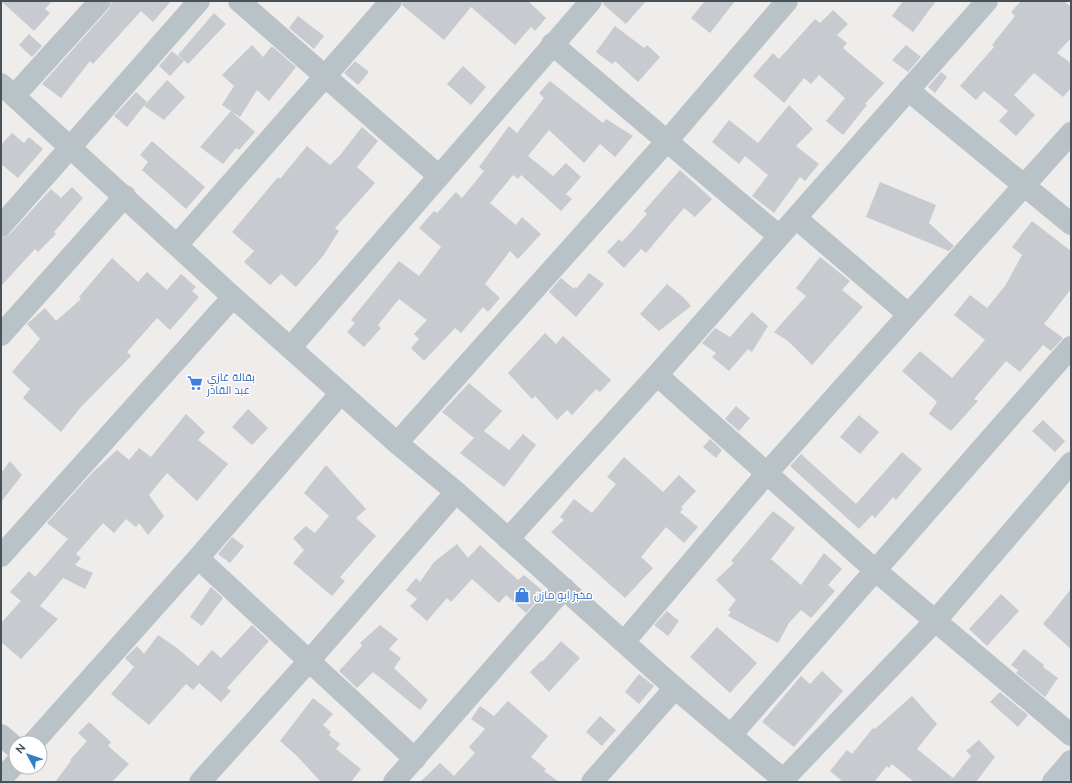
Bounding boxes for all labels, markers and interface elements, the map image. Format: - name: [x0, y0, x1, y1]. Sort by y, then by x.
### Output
- place label: بقالة غازي عبد القادر: [206, 371, 255, 397]
- supermarket icon: بقالة غازي عبد القادر: [186, 374, 204, 392]
- shop icon: مخبز ابو مازن: [513, 586, 531, 604]
- place label: مخبز ابو مازن: [534, 589, 593, 602]
- north arrow: [8, 735, 48, 775]
- text: N: [13, 741, 28, 756]

